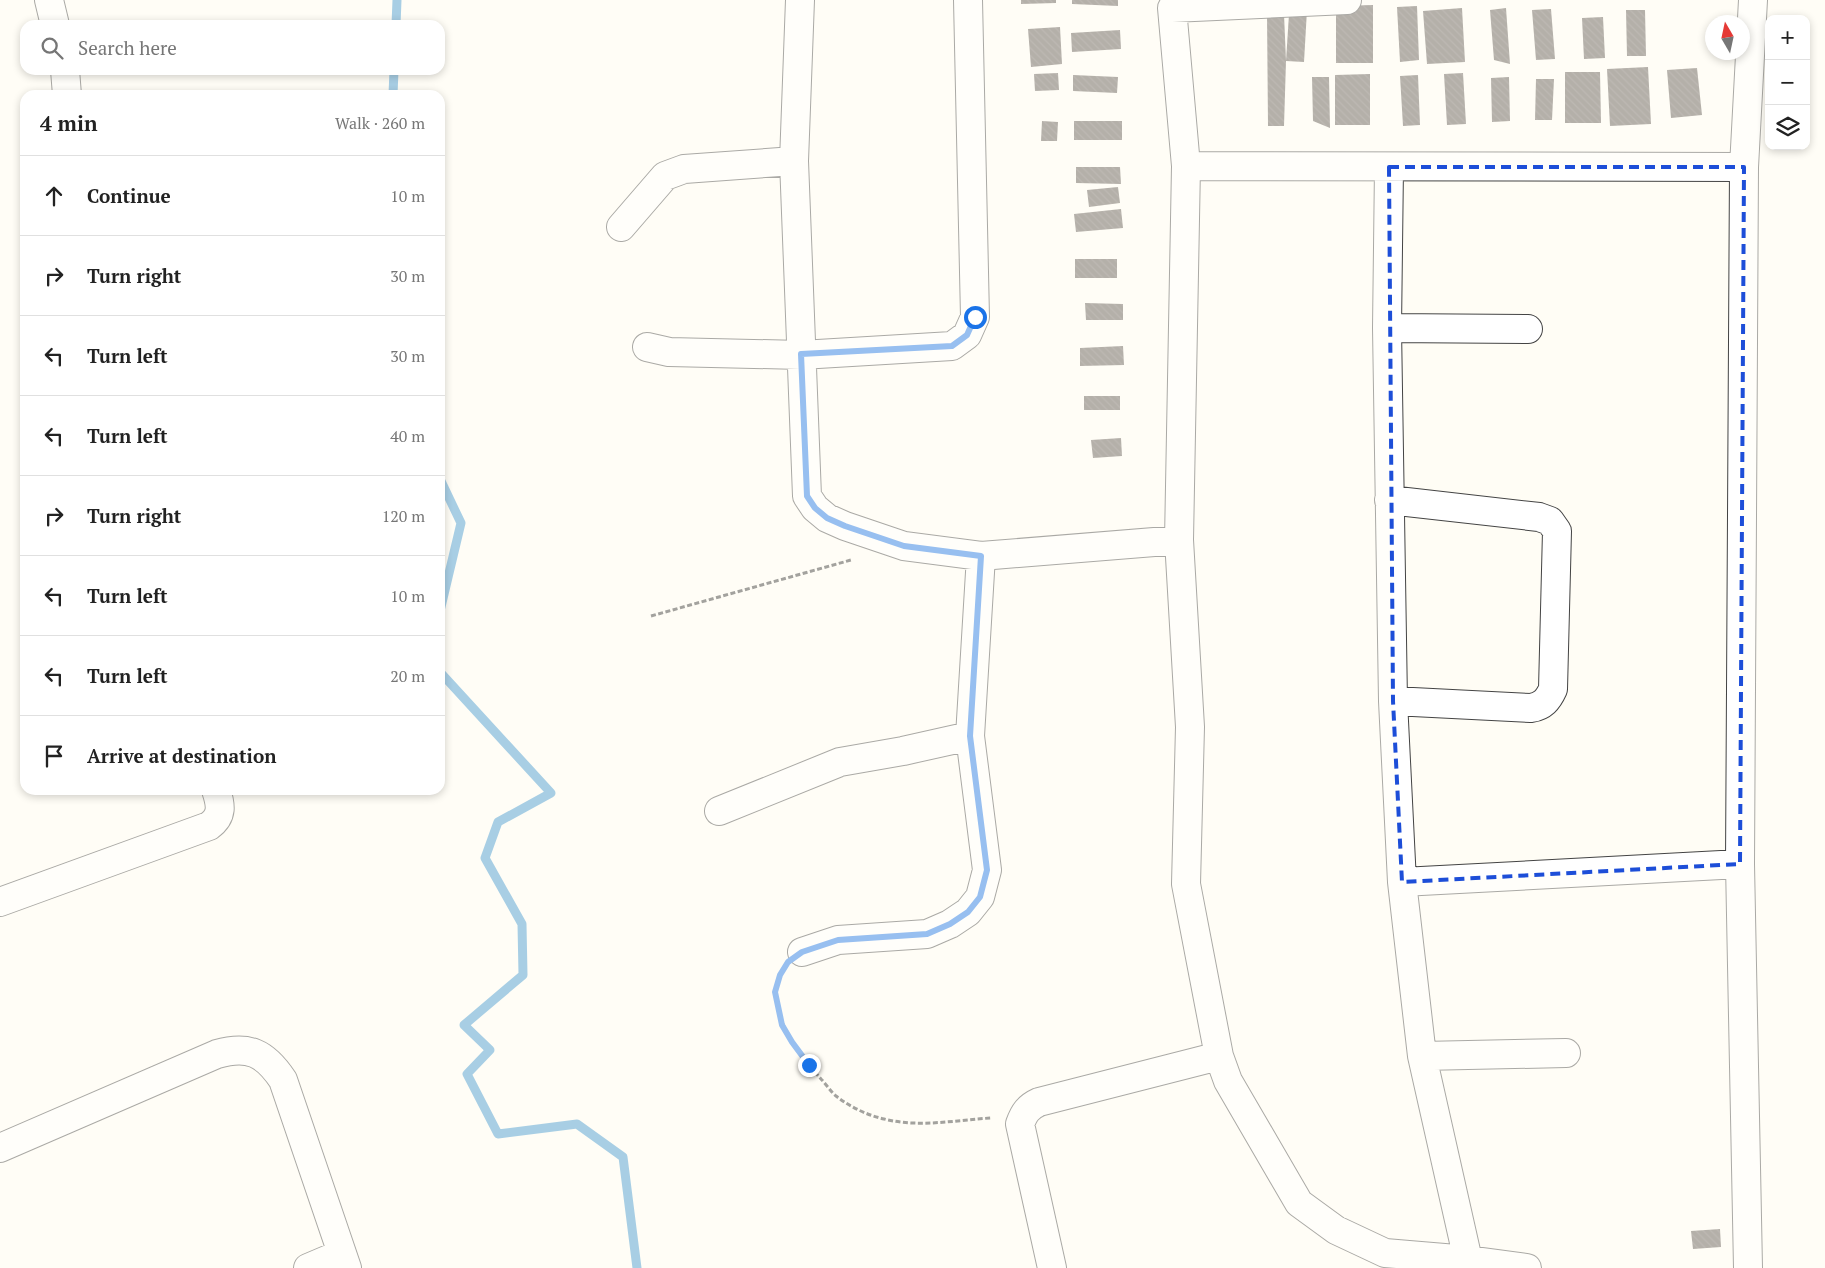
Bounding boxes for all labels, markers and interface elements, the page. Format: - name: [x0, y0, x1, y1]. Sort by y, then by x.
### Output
- north arrow: [1705, 15, 1750, 60]
- map controls: [1765, 15, 1810, 150]
- button: +: [1765, 15, 1810, 60]
- search box: [20, 20, 445, 75]
- icon: search: [38, 34, 66, 62]
- text: Search here: [78, 35, 177, 60]
- button: −: [1765, 60, 1810, 105]
- button: layers: [1765, 105, 1810, 150]
- text: 4 min: [40, 109, 97, 137]
- text: Walk · 260 m: [335, 112, 425, 134]
- icon: ahead: [40, 182, 68, 210]
- text: Continue: [87, 183, 171, 208]
- text: 10 m: [390, 185, 425, 207]
- icon: right: [40, 262, 68, 290]
- text: Turn right: [87, 263, 181, 288]
- text: 30 m: [390, 265, 425, 287]
- route start: [964, 306, 987, 329]
- icon: left: [40, 342, 68, 370]
- text: Turn left: [87, 343, 168, 368]
- text: 30 m: [390, 345, 425, 367]
- icon: left: [40, 422, 68, 450]
- text: Turn left: [87, 423, 168, 448]
- text: 40 m: [390, 425, 425, 447]
- icon: right: [40, 502, 68, 530]
- text: Turn right: [87, 503, 181, 528]
- text: 120 m: [382, 505, 425, 527]
- icon: left: [40, 582, 68, 610]
- text: Turn left: [87, 583, 168, 608]
- text: 10 m: [390, 585, 425, 607]
- icon: left: [40, 662, 68, 690]
- text: Turn left: [87, 663, 168, 688]
- text: 20 m: [390, 665, 425, 687]
- icon: arrive: [40, 742, 68, 770]
- text: Arrive at destination: [87, 743, 276, 768]
- route end: [798, 1054, 821, 1077]

